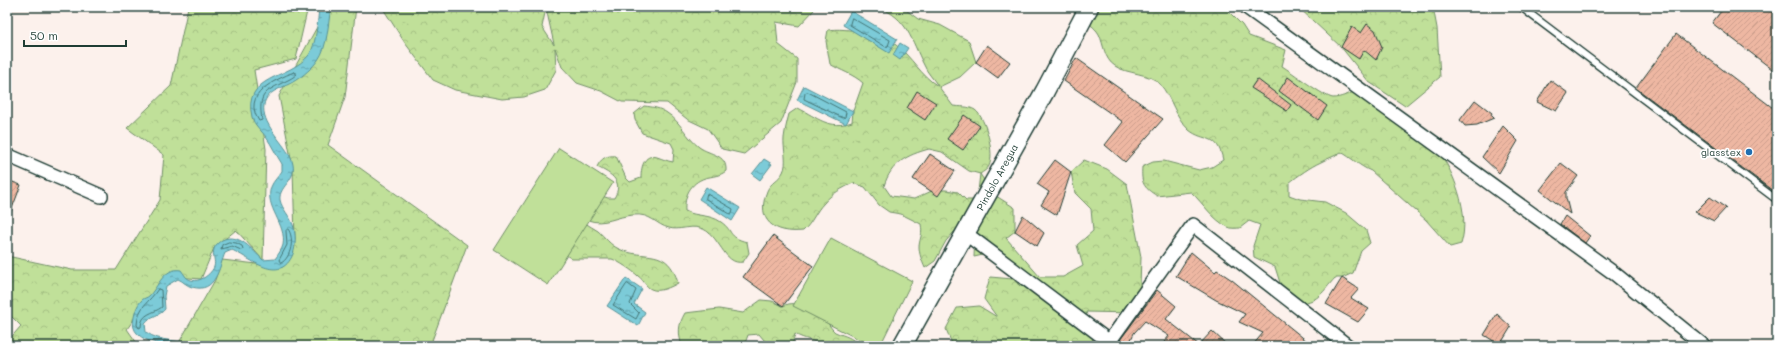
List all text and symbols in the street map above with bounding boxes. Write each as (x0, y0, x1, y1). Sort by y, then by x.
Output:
scale bar (24, 22, 126, 48)
text: 50 m (30, 27, 58, 43)
street label: Pindolo Aregua (973, 141, 1021, 213)
place label: glasstex (1701, 145, 1741, 159)
marker: glasstex (1744, 147, 1754, 157)

